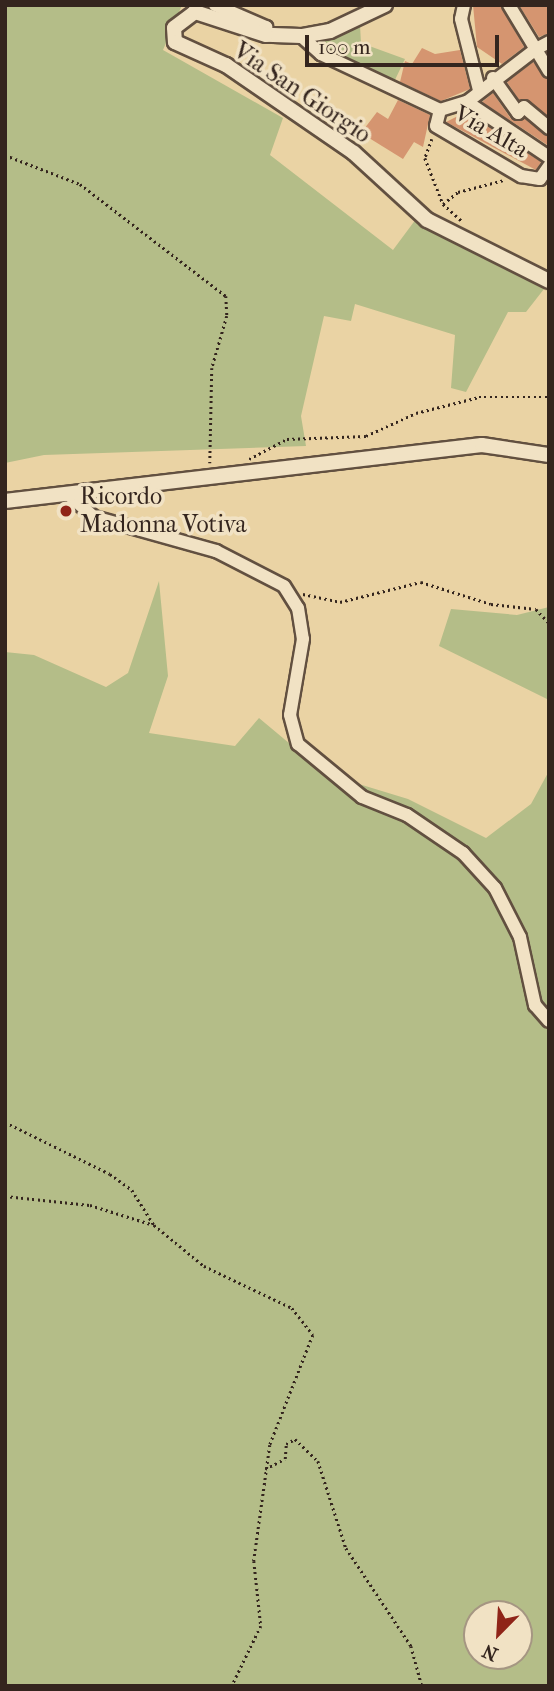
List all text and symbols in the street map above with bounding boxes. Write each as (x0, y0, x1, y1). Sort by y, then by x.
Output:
scale bar (309, 21, 503, 65)
text: 100 m (318, 35, 371, 59)
street label: Via San Giorgio (228, 36, 376, 150)
street label: Via Alta (449, 99, 533, 165)
place label: Ricordo Madonna Votiva (80, 483, 247, 539)
marker: Ricordo Madonna Votiva (58, 503, 74, 519)
north arrow (463, 1600, 533, 1670)
text: N (479, 1639, 501, 1665)

